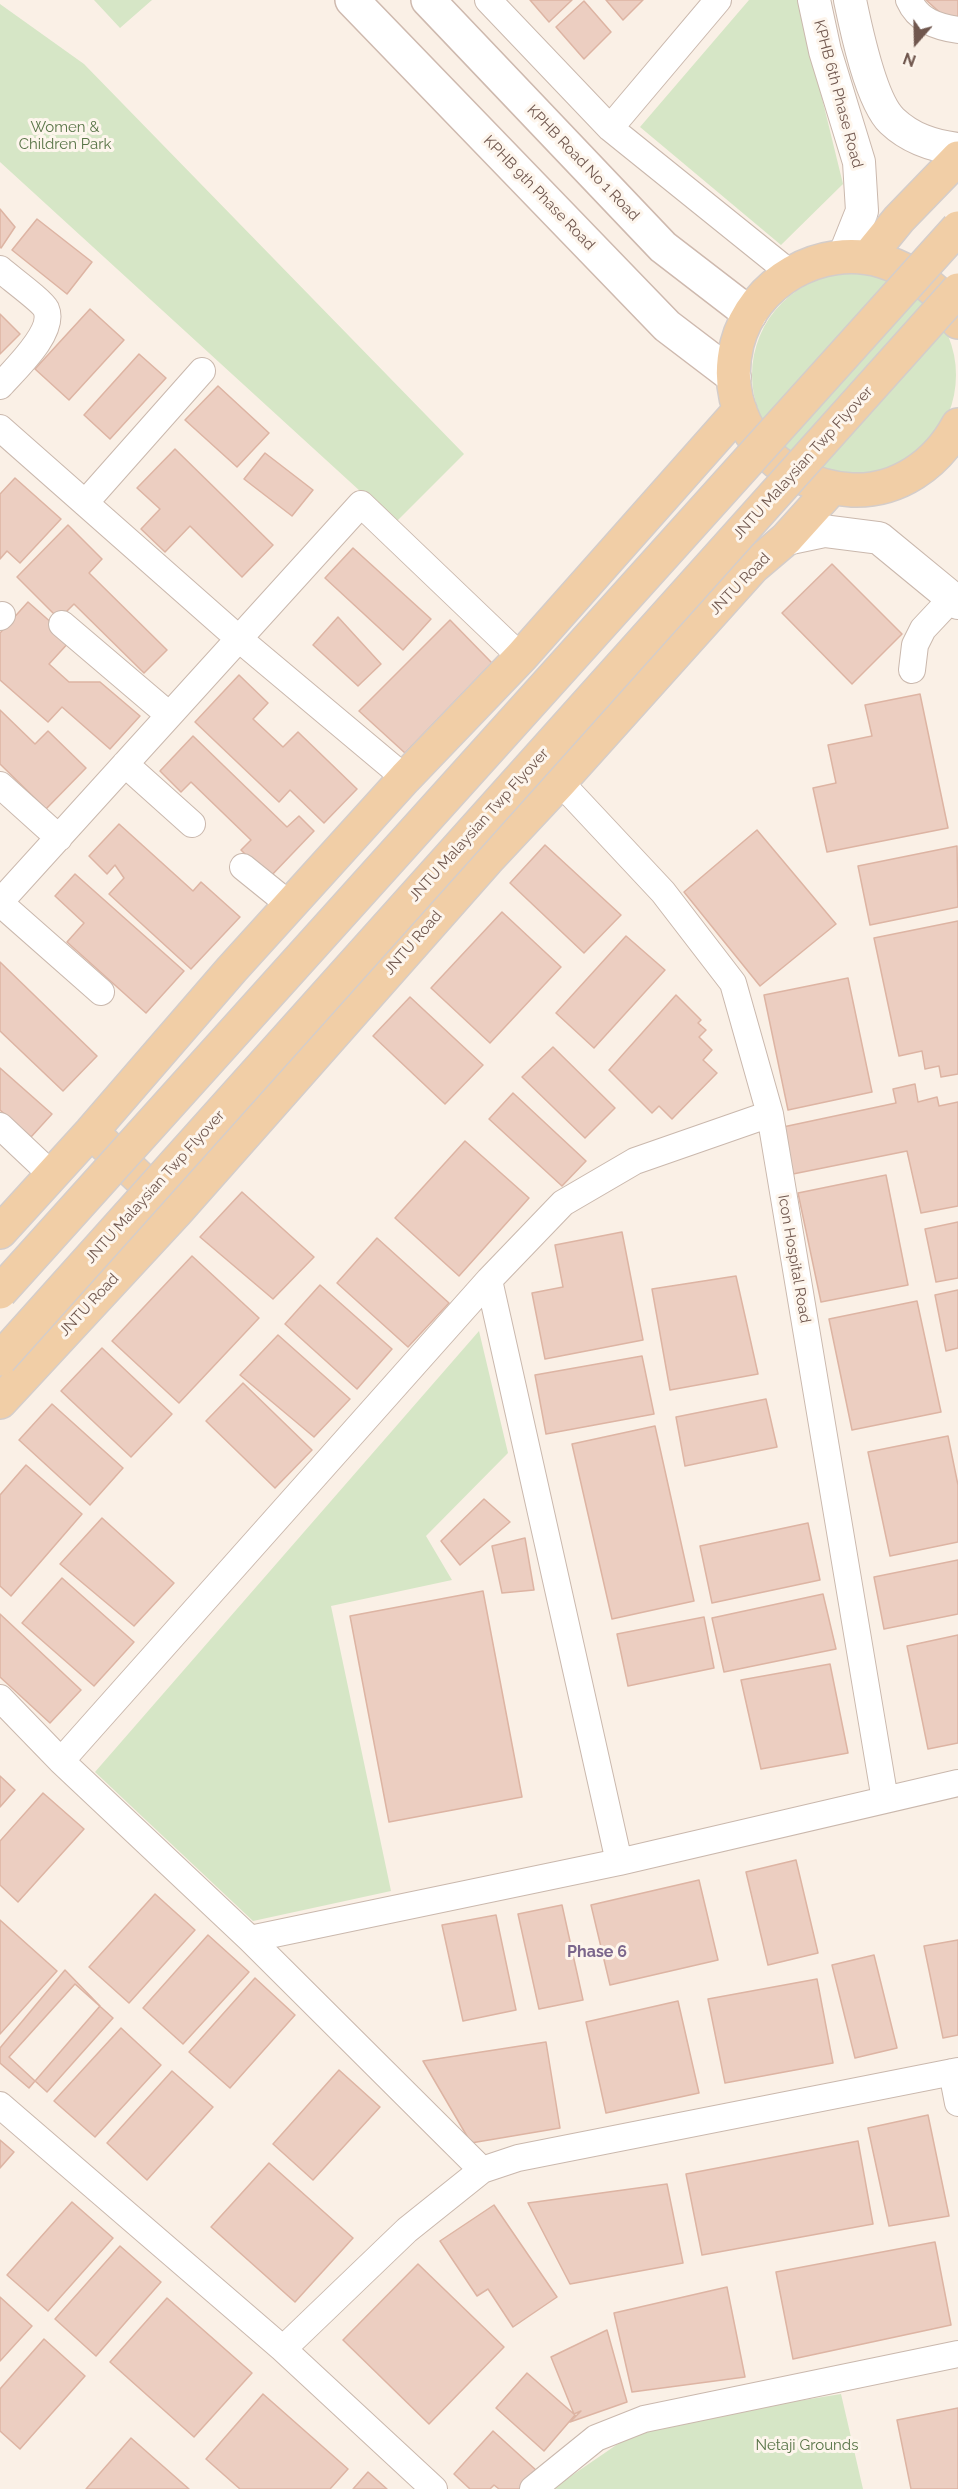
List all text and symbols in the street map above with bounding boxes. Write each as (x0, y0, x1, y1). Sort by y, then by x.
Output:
north arrow (886, 12, 946, 72)
street label: KPHB 6th Phase Road (810, 18, 866, 170)
text: N (901, 48, 919, 70)
street label: KPHB Road No 1 Road (523, 101, 643, 225)
park label: Women & Children Park (19, 118, 111, 153)
street label: KPHB 9th Phase Road (480, 132, 598, 254)
street label: JNTU Malaysian Twp Flyover (729, 383, 877, 543)
street label: JNTU Road (706, 549, 774, 619)
street label: JNTU Malaysian Twp Flyover (405, 745, 553, 905)
street label: JNTU Road (380, 907, 446, 979)
street label: JNTU Malaysian Twp Flyover (81, 1107, 229, 1267)
street label: Icon Hospital Road (774, 1193, 814, 1325)
street label: JNTU Road (55, 1270, 123, 1340)
district label: Phase 6 (567, 1942, 627, 1962)
park label: Netaji Grounds (756, 2436, 858, 2454)

